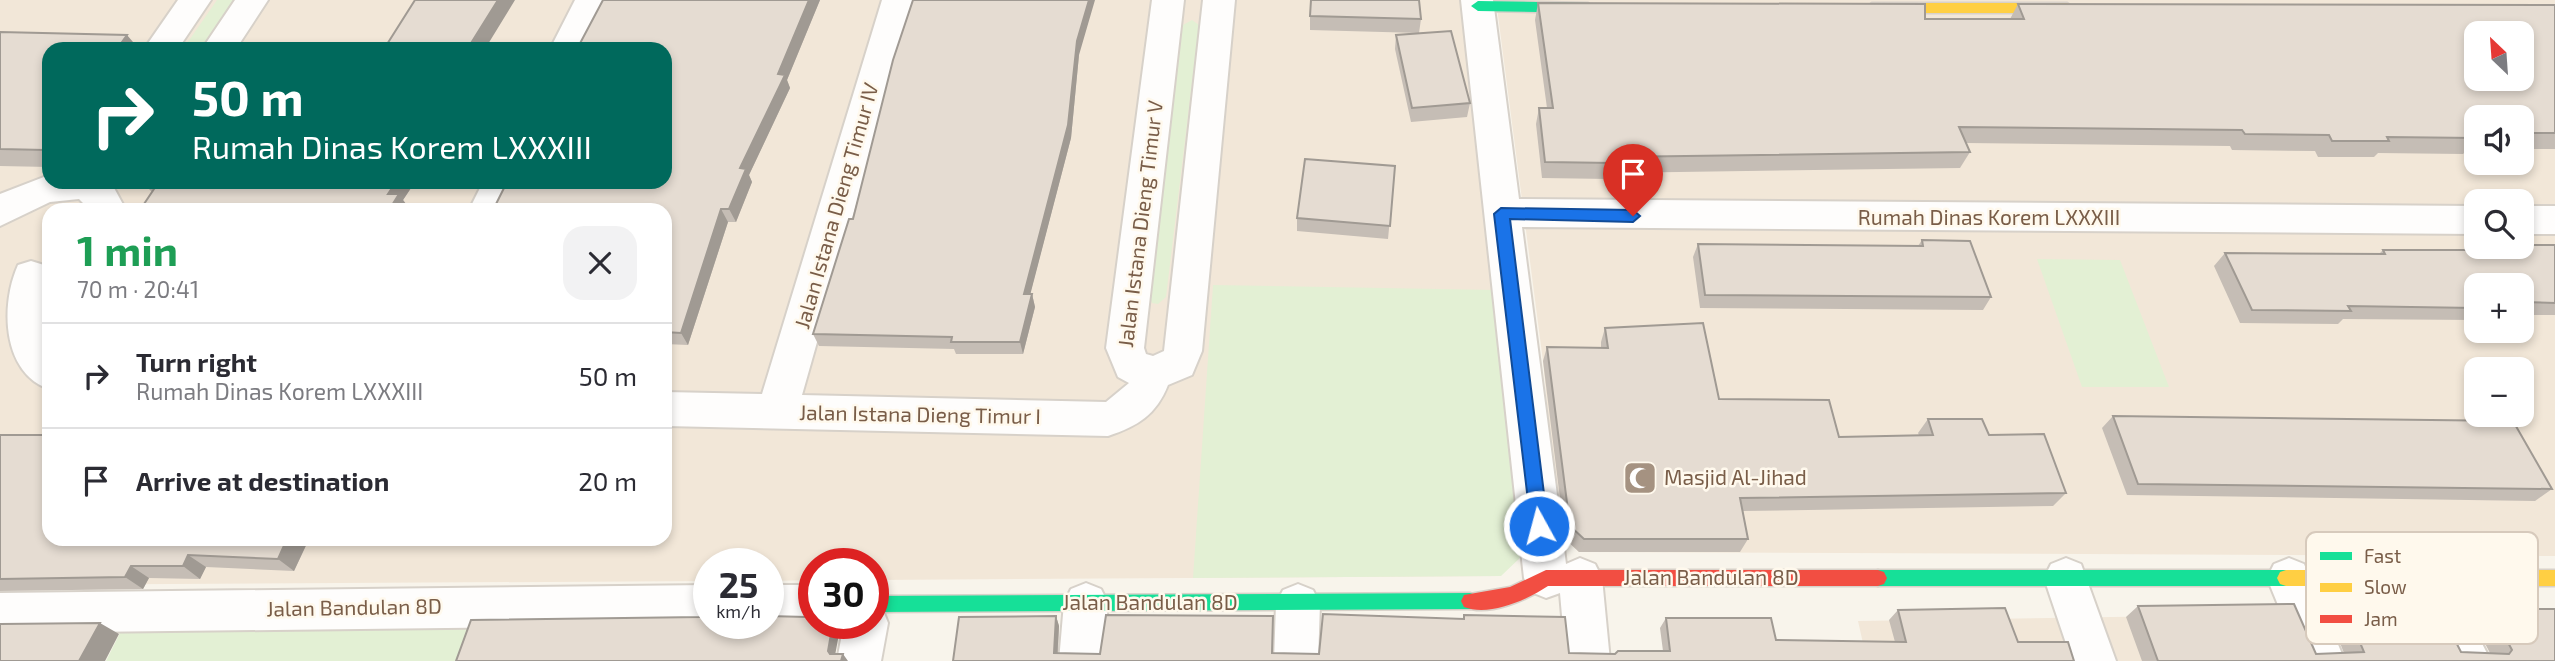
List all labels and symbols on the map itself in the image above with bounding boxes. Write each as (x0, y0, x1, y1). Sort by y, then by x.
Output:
north arrow (2464, 21, 2534, 91)
street label: Jalan Istana Dieng Timur IV (788, 80, 883, 331)
street label: Jalan Istana Dieng Timur V (1112, 99, 1167, 349)
pin (1603, 144, 1663, 216)
street label: Rumah Dinas Korem LXXXIII (1858, 204, 2120, 229)
street label: Jalan Istana Dieng Timur I (799, 399, 1041, 428)
mosque icon: Masjid Al-Jihad (1621, 459, 1659, 497)
place label: Masjid Al-Jihad (1664, 464, 1807, 490)
position arrow (1502, 489, 1576, 563)
legend (2306, 532, 2538, 644)
text: Fast (2364, 544, 2401, 567)
speed limit sign: 30 (798, 548, 889, 639)
street label: Jalan Bandulan 8D (1623, 564, 1799, 589)
text: Slow (2364, 575, 2407, 598)
street label: Jalan Bandulan 8D (1062, 589, 1238, 614)
street label: Jalan Bandulan 8D (266, 592, 442, 621)
text: Jam (2364, 607, 2398, 630)

